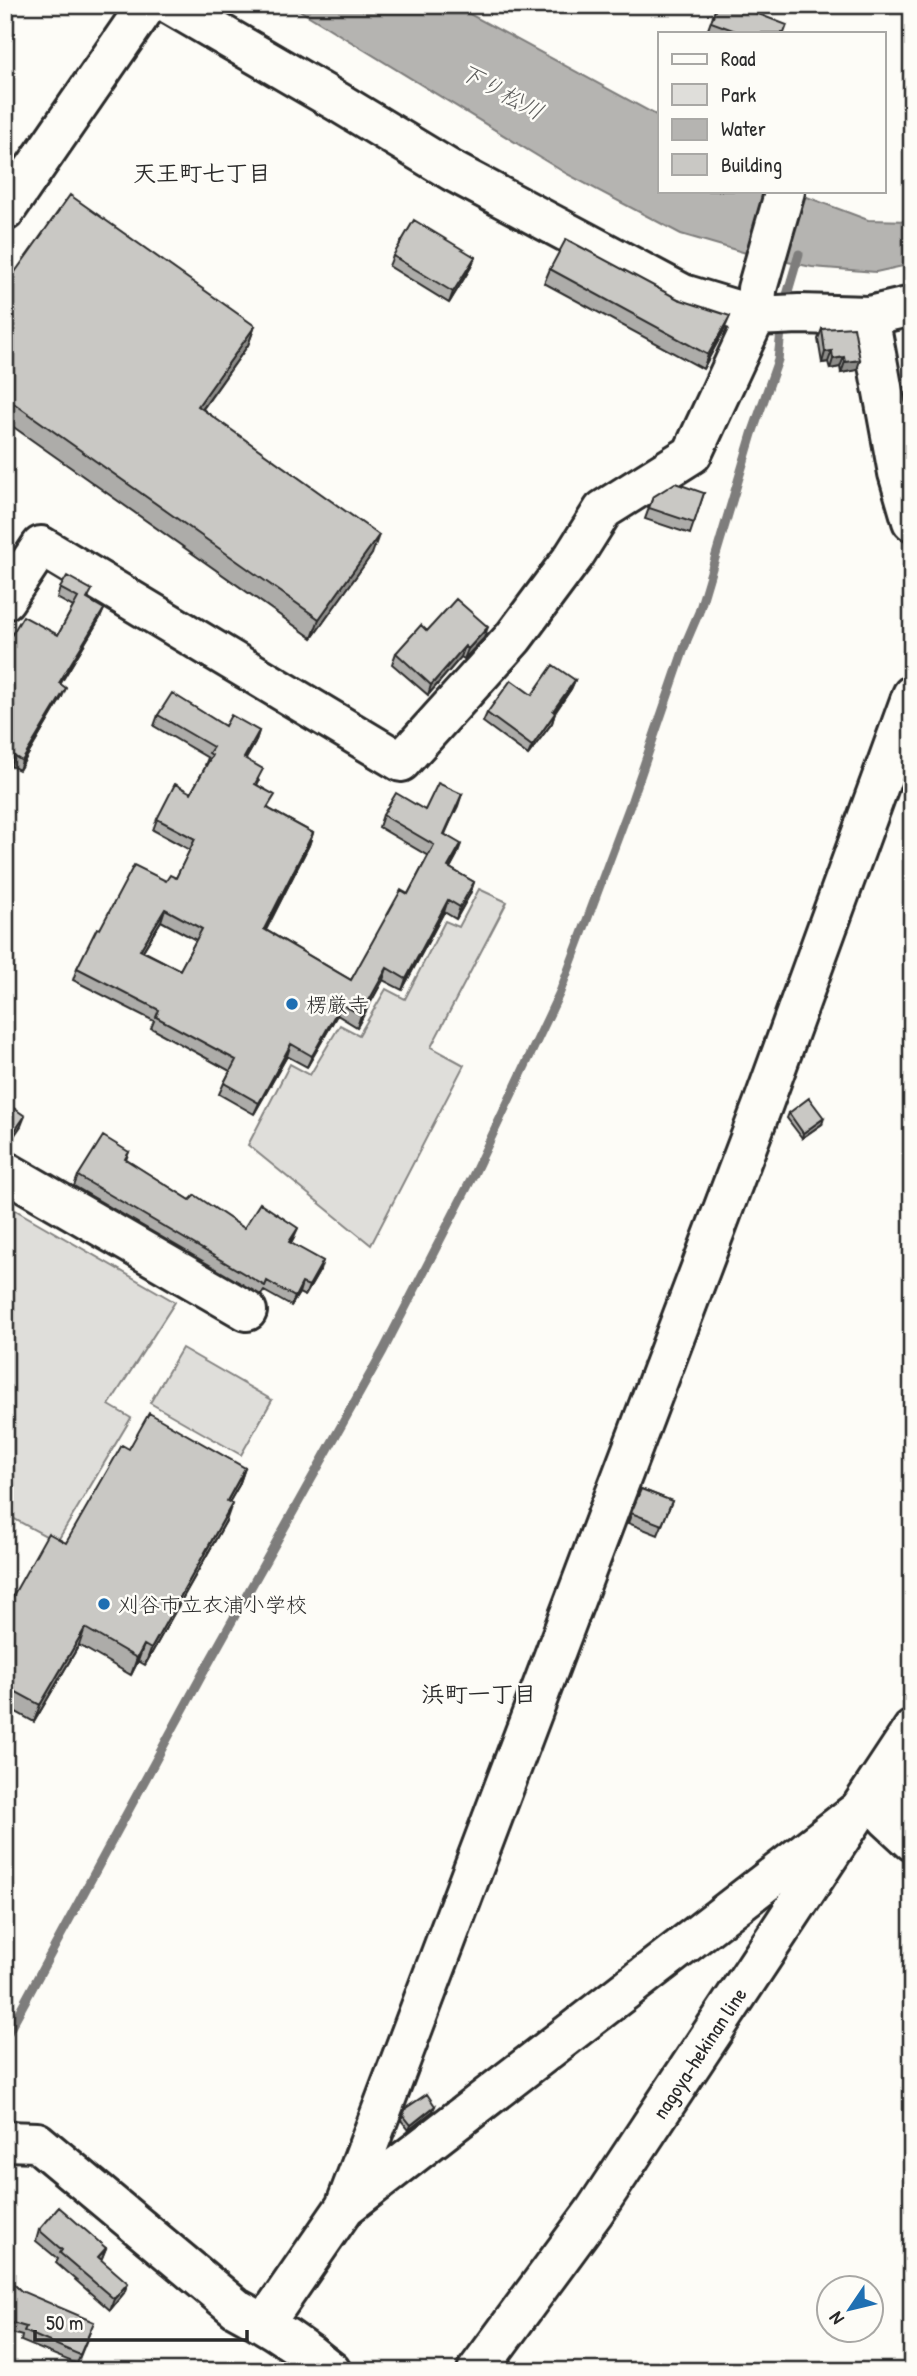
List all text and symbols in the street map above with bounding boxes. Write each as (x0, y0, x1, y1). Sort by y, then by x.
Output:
legend (658, 32, 886, 192)
text: Road (721, 44, 755, 73)
water label: 下り松川 (454, 55, 550, 127)
text: Park (721, 80, 756, 109)
text: Water (721, 114, 766, 143)
text: Building (721, 150, 782, 179)
district label: 天王町七丁目 (133, 157, 271, 188)
place label: 楞厳寺 (306, 990, 369, 1019)
marker: 楞厳寺 (284, 996, 300, 1012)
place label: 刈谷市立衣浦小学校 (118, 1590, 307, 1619)
marker: 刈谷市立衣浦小学校 (96, 1596, 112, 1612)
district label: 浜町一丁目 (422, 1678, 537, 1709)
street label: nagoya-hekinan line (645, 1981, 753, 2124)
north arrow (816, 2274, 886, 2344)
scale bar (35, 2299, 247, 2343)
text: N (823, 2307, 850, 2330)
text: 50 m (46, 2308, 83, 2337)

